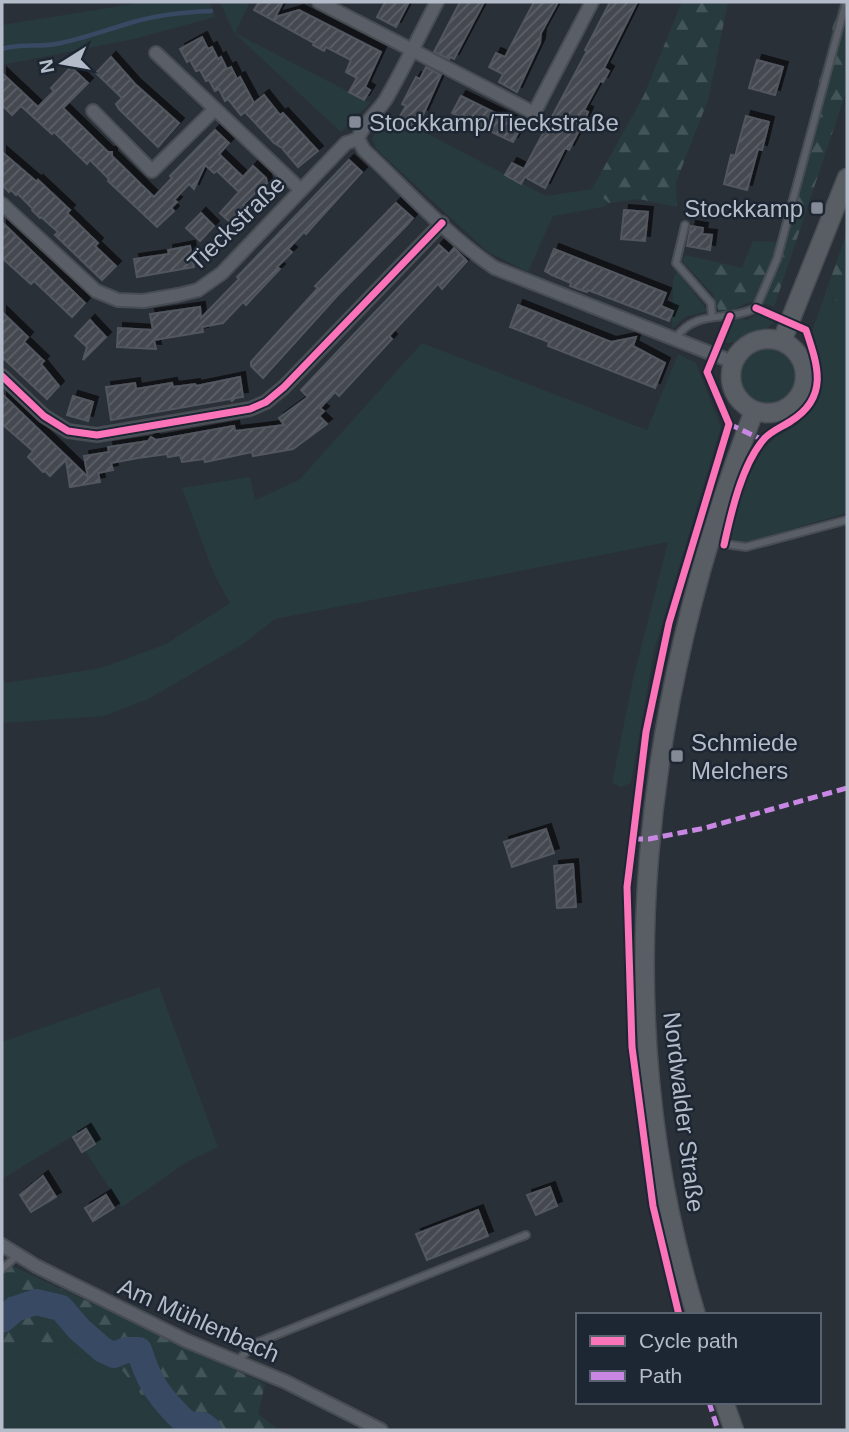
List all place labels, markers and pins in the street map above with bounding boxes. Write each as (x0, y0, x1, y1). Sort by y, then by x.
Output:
place label: Stockkamp/Tieckstraße (369, 109, 619, 136)
marker: Stockkamp/Tieckstraße (347, 114, 363, 130)
place label: Stockkamp (684, 195, 803, 222)
marker: Stockkamp (809, 200, 825, 216)
place label: Schmiede Melchers (691, 729, 798, 784)
marker: Schmiede Melchers (669, 748, 685, 764)

